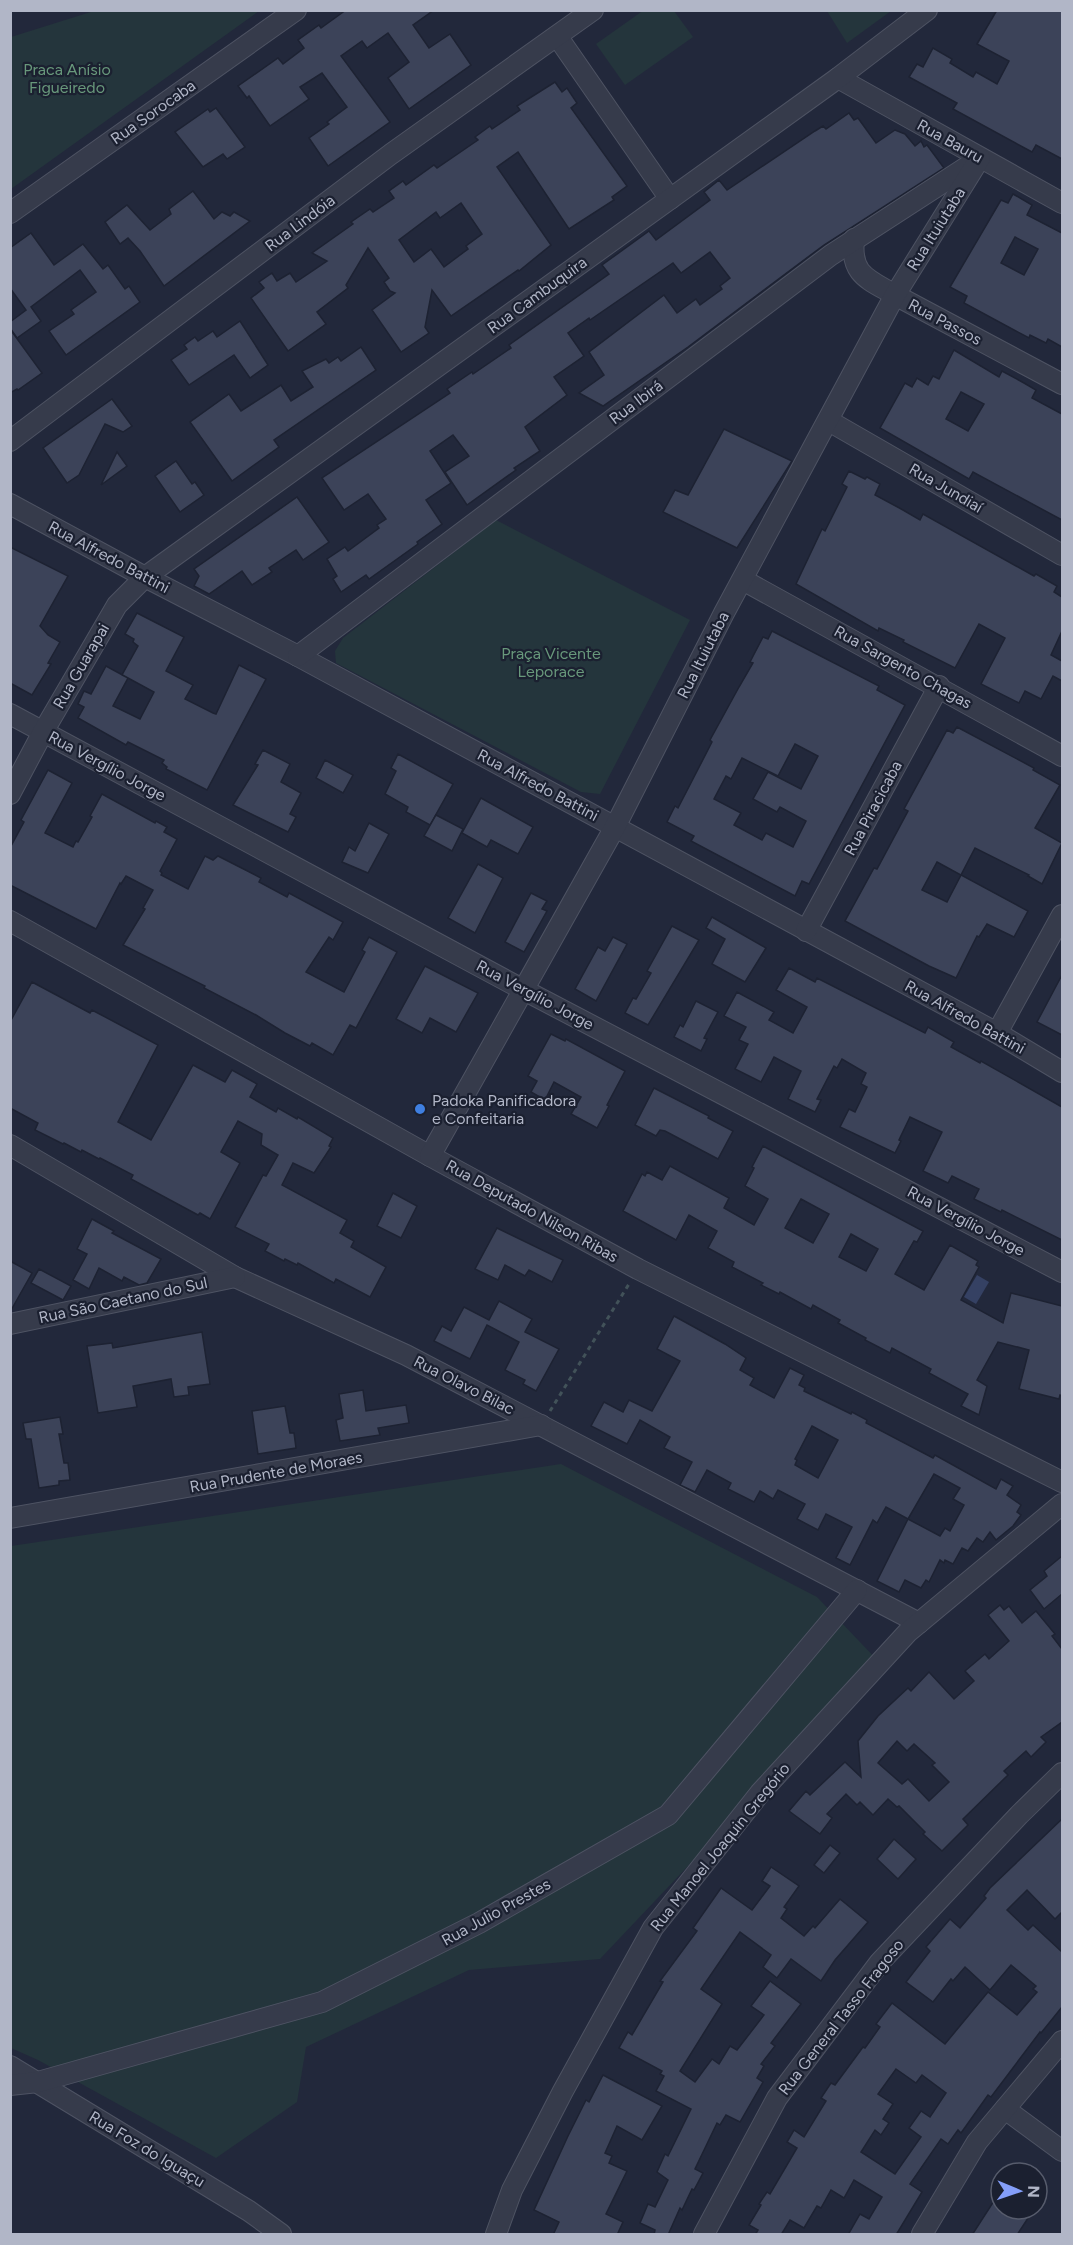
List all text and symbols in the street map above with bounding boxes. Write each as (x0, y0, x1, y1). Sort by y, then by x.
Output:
park label: Praca Anísio Figueiredo (23, 60, 111, 97)
street label: Rua Sorocaba (107, 76, 199, 148)
street label: Rua Bauru (914, 115, 986, 167)
street label: Rua Ituiutaba (903, 184, 969, 274)
street label: Rua Lindóia (261, 191, 339, 255)
street label: Rua Cambuquira (484, 253, 590, 337)
street label: Rua Passos (905, 295, 985, 349)
street label: Rua Ibirá (606, 376, 666, 428)
street label: Rua Jundiaí (906, 459, 987, 517)
street label: Rua Alfredo Battini (45, 517, 173, 597)
street label: Rua Ituiutaba (673, 608, 733, 702)
street label: Rua Guarapai (49, 620, 113, 712)
street label: Rua Sargento Chagas (831, 621, 975, 713)
park label: Praça Vicente Leporace (501, 644, 601, 681)
street label: Rua Vergílio Jorge (45, 727, 169, 805)
street label: Rua Alfredo Battini (474, 745, 602, 825)
street label: Rua Piracicaba (840, 757, 906, 859)
street label: Rua Vergílio Jorge (473, 956, 597, 1034)
street label: Rua Alfredo Battini (902, 976, 1028, 1058)
place label: Padoka Panificadora e Confeitaria (432, 1091, 576, 1128)
marker: Padoka Panificadora e Confeitaria (413, 1102, 427, 1116)
street label: Rua Deputado Nilson Ribas (443, 1156, 621, 1266)
street label: Rua Vergílio Jorge (904, 1182, 1028, 1260)
street label: Rua São Caetano do Sul (37, 1273, 209, 1327)
street label: Rua Olavo Bilac (411, 1352, 518, 1419)
street label: Rua Prudente de Moraes (188, 1447, 364, 1497)
street label: Rua Manoel Joaquin Gregório (646, 1759, 794, 1935)
street label: Rua Julio Prestes (438, 1874, 554, 1950)
street label: Rua General Tasso Fragoso (774, 1935, 908, 2099)
street label: Rua Foz do Iguaçu (86, 2107, 208, 2191)
north arrow (989, 2161, 1049, 2221)
text: N (1024, 2185, 1043, 2198)

